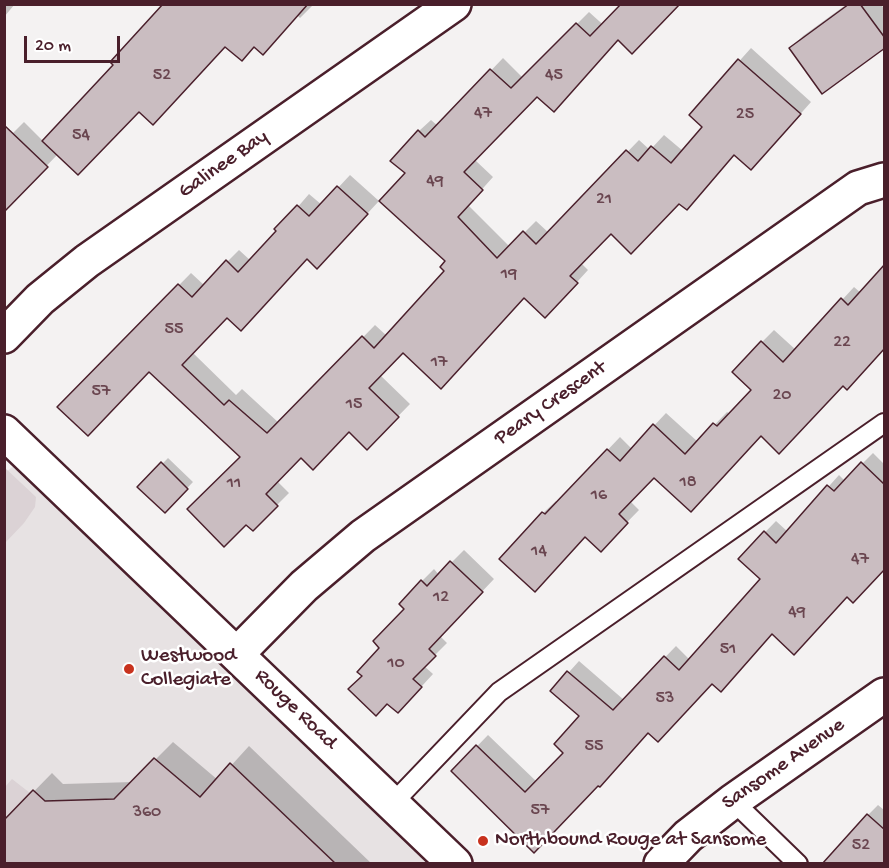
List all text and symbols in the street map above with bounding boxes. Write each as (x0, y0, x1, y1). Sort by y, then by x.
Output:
scale bar (27, 24, 123, 62)
text: 20 m (35, 36, 71, 57)
house number: 52 (153, 65, 171, 87)
house number: 45 (545, 65, 563, 87)
house number: 47 (474, 103, 492, 125)
house number: 25 (736, 104, 754, 126)
house number: 54 (72, 125, 90, 147)
street label: Galinee Bay (174, 125, 274, 205)
house number: 49 (426, 171, 444, 193)
house number: 21 (596, 189, 612, 211)
house number: 19 (501, 264, 517, 286)
house number: 55 (165, 319, 183, 341)
house number: 22 (833, 332, 851, 354)
house number: 17 (431, 352, 447, 374)
street label: Peary Crescent (490, 356, 612, 452)
house number: 57 (92, 381, 110, 403)
house number: 20 (772, 385, 792, 407)
house number: 15 (346, 394, 362, 416)
house number: 18 (679, 472, 697, 494)
house number: 11 (227, 473, 241, 495)
house number: 16 (591, 485, 607, 507)
house number: 14 (531, 541, 547, 563)
house number: 47 (851, 549, 869, 571)
house number: 12 (433, 587, 449, 609)
house number: 49 (788, 602, 806, 624)
house number: 51 (720, 639, 736, 661)
place label: Westwood Collegiate (141, 644, 236, 694)
house number: 10 (387, 653, 405, 675)
marker: Westwood Collegiate (122, 662, 136, 676)
street label: Rouge Road (248, 664, 342, 756)
house number: 53 (656, 688, 674, 710)
street label: Sansome Avenue (718, 713, 850, 817)
house number: 55 (585, 736, 603, 758)
house number: 57 (531, 800, 549, 822)
house number: 360 (133, 802, 161, 824)
place label: Northbound Rouge at Sansome (495, 828, 766, 854)
marker: Northbound Rouge at Sansome (476, 834, 490, 848)
house number: 52 (852, 835, 870, 857)

